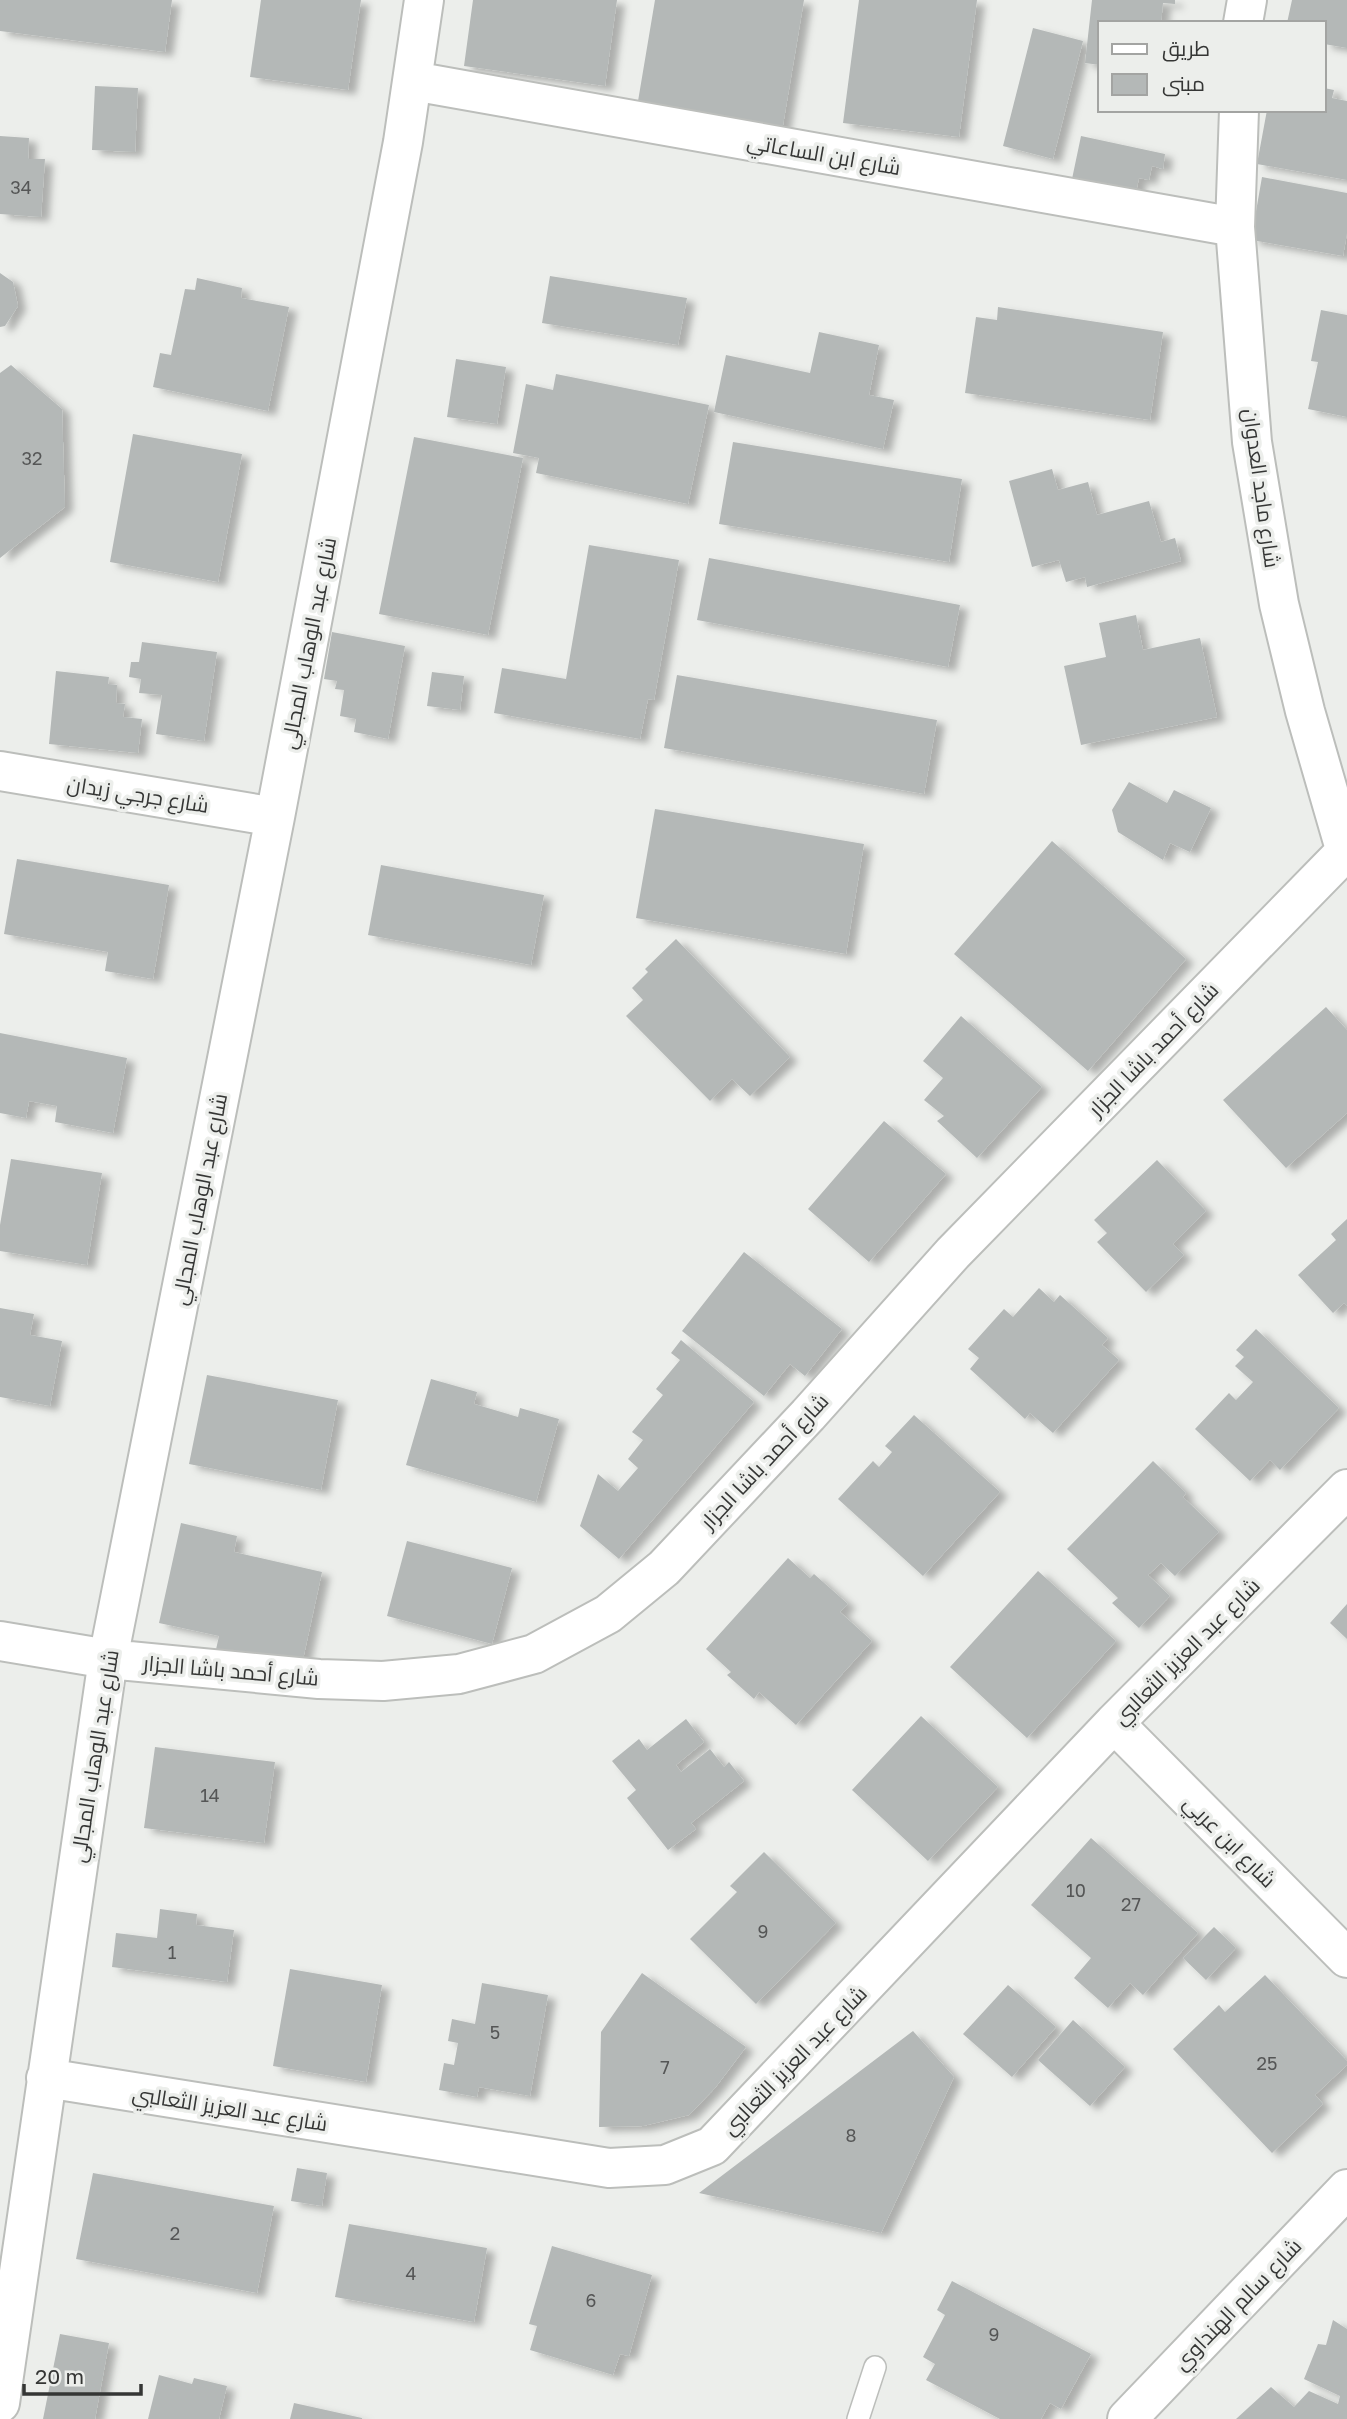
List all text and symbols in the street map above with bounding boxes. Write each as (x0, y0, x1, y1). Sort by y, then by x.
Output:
legend (1098, 21, 1326, 112)
text: طريق (1162, 35, 1210, 62)
text: مبنى (1162, 70, 1205, 97)
street label: شارع ابن الساعاتي (744, 128, 903, 184)
house number: 34 (10, 176, 32, 198)
street label: شارع ماجد العدوان (1236, 407, 1286, 570)
house number: 32 (22, 447, 42, 469)
street label: شارع عبد الوهاب المجالي (275, 535, 345, 752)
street label: شارع جرجي زيدان (65, 770, 211, 822)
street label: شارع أحمد باشا الجزار (1082, 977, 1225, 1123)
street label: شارع عبد الوهاب المجالي (166, 1091, 236, 1308)
street label: شارع أحمد باشا الجزار (694, 1388, 835, 1536)
street label: شارع عبد العزيز الثعالبي (1107, 1572, 1268, 1733)
street label: شارع عبد الوهاب المجالي (64, 1648, 128, 1865)
street label: شارع أحمد باشا الجزار (141, 1649, 320, 1693)
house number: 14 (200, 1784, 220, 1806)
street label: شارع ابن عربي (1176, 1789, 1282, 1895)
house number: 10 (1066, 1879, 1086, 1901)
house number: 27 (1121, 1893, 1141, 1915)
house number: 9 (758, 1920, 768, 1942)
house number: 1 (168, 1941, 177, 1963)
street label: شارع عبد العزيز الثعالبي (716, 1980, 875, 2143)
house number: 5 (490, 2021, 500, 2043)
house number: 25 (1257, 2052, 1277, 2074)
house number: 7 (660, 2056, 670, 2078)
street label: شارع عبد العزيز الثعالبي (130, 2080, 329, 2140)
house number: 8 (846, 2124, 856, 2146)
house number: 2 (170, 2222, 180, 2244)
street label: شارع سالم الهنداوي (1168, 2233, 1309, 2378)
house number: 4 (406, 2262, 417, 2284)
house number: 6 (586, 2289, 596, 2311)
house number: 9 (989, 2323, 999, 2345)
scale bar (24, 2352, 142, 2396)
text: 20 m (35, 2363, 84, 2389)

